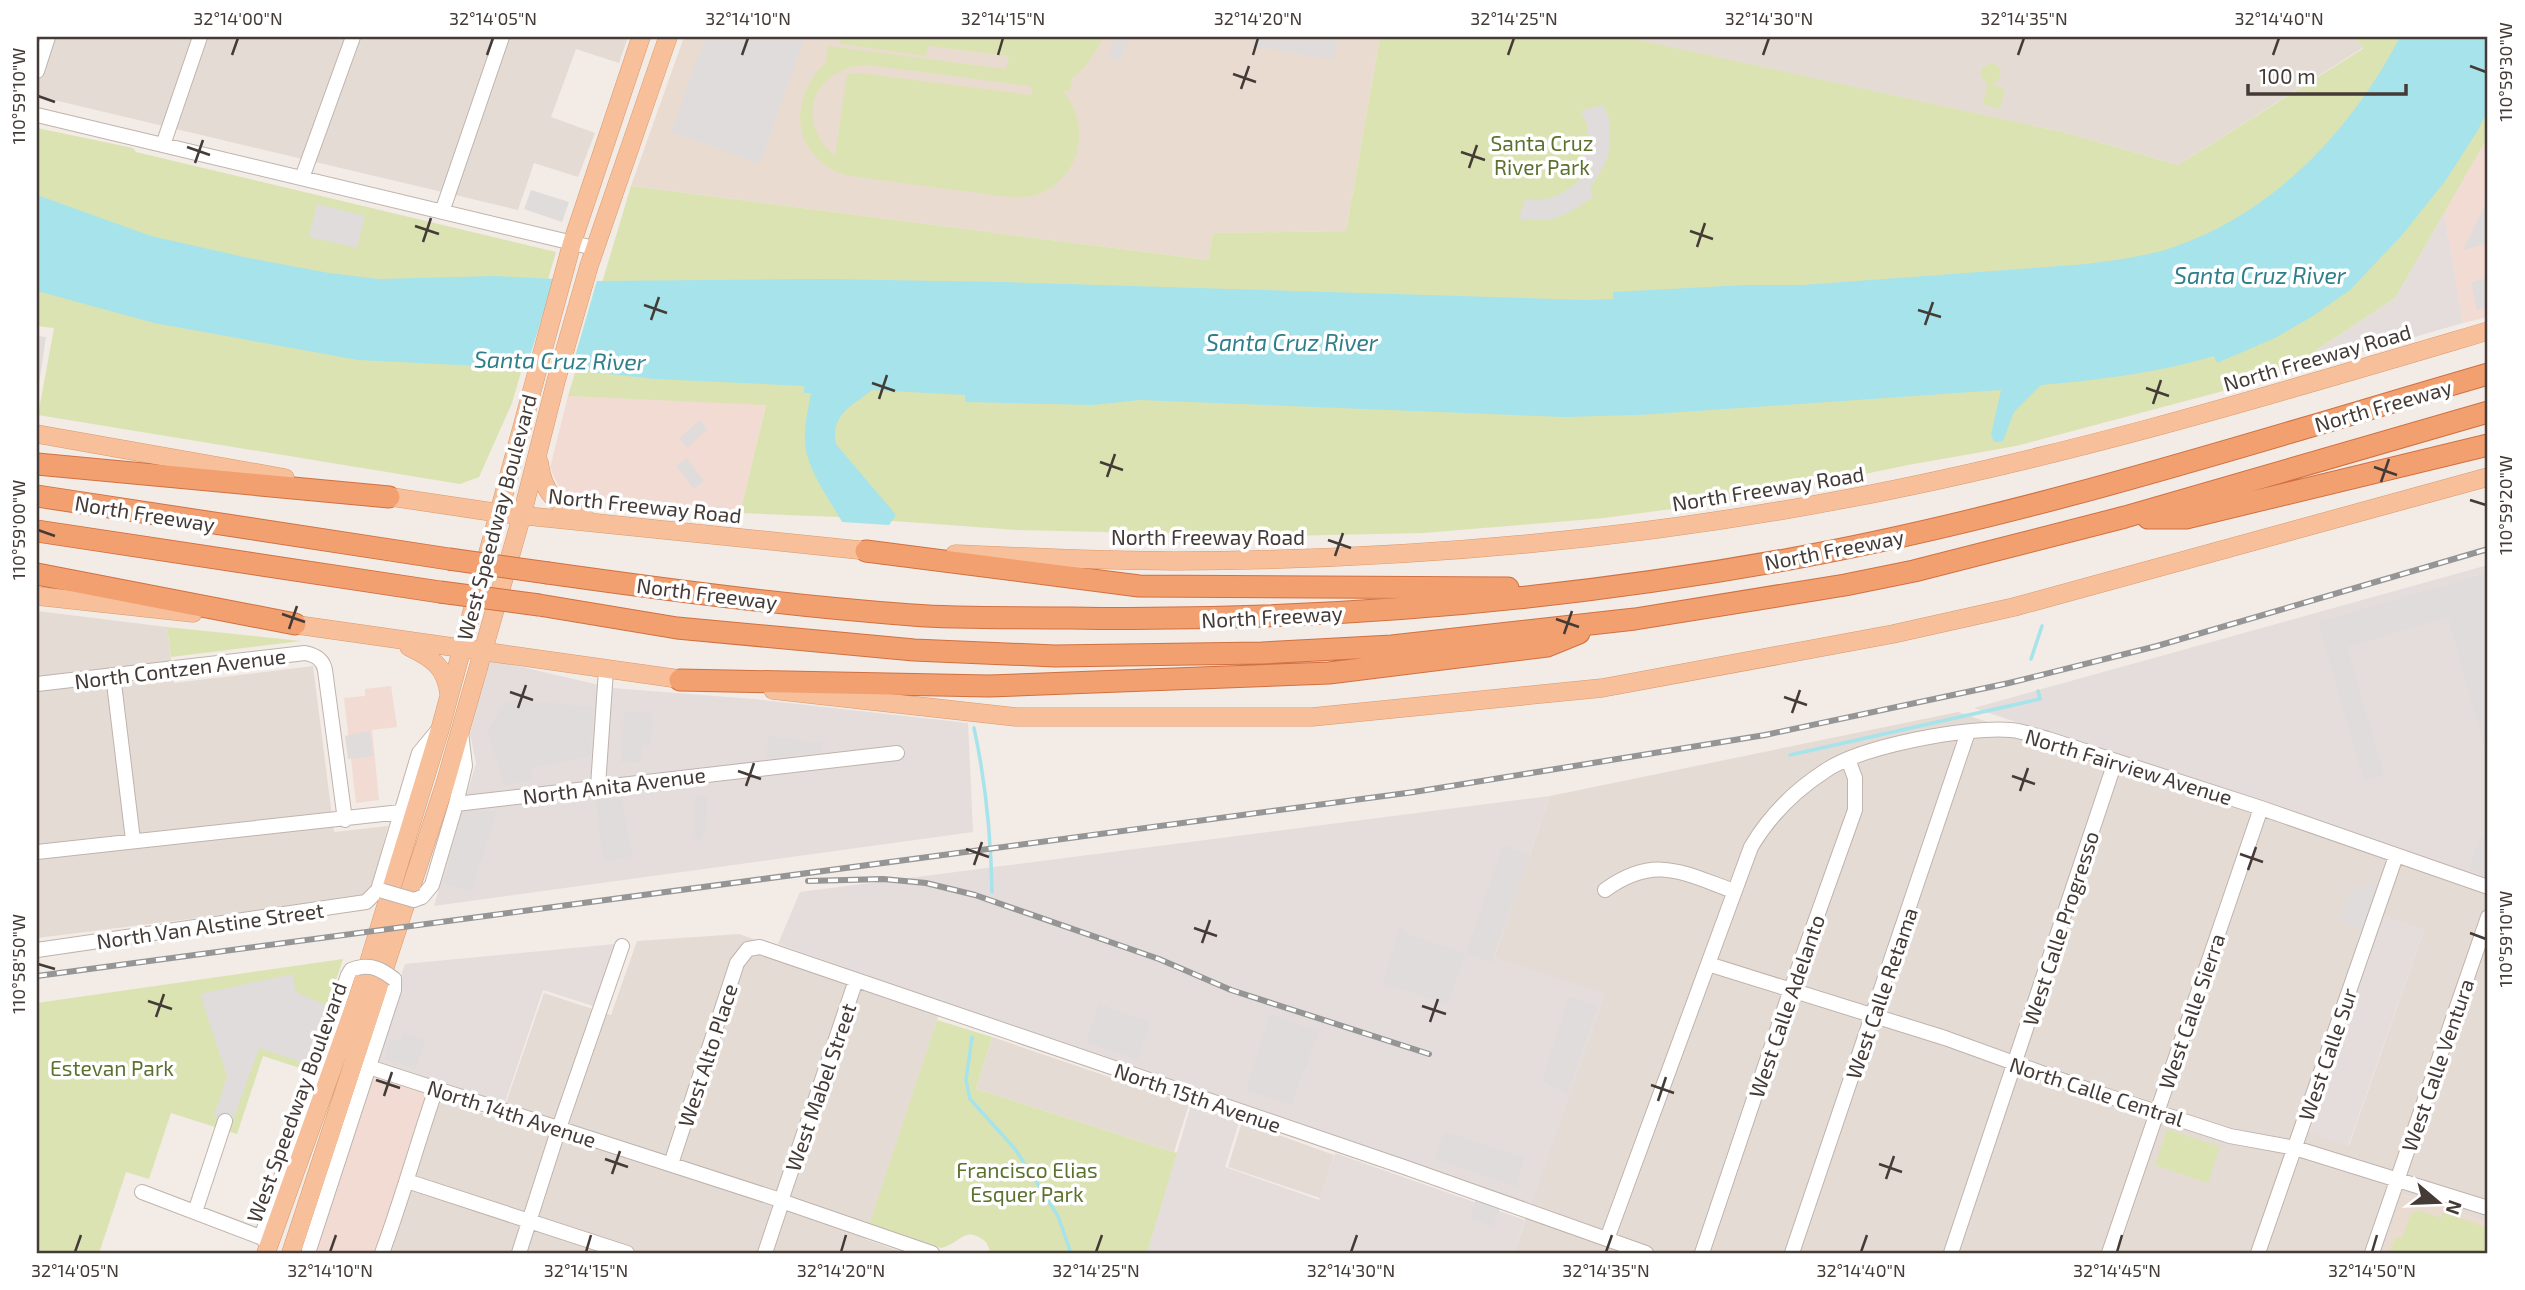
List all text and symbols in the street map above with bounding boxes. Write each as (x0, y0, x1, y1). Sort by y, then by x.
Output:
text: 32°14'00"N (193, 7, 283, 29)
text: 32°14'05"N (449, 7, 537, 29)
text: 32°14'10"N (705, 7, 791, 29)
text: 32°14'15"N (961, 7, 1045, 29)
text: 32°14'20"N (1214, 7, 1302, 29)
text: 32°14'25"N (1470, 7, 1558, 29)
text: 32°14'30"N (1725, 7, 1813, 29)
text: 32°14'35"N (1980, 7, 2068, 29)
text: 32°14'40"N (2234, 7, 2324, 29)
text: 110°59'30"W (2494, 22, 2516, 122)
text: 110°59'10"W (7, 48, 29, 144)
scale bar (2248, 52, 2406, 96)
text: 100 m (2259, 63, 2316, 88)
park label: Santa Cruz River Park (1491, 130, 1593, 179)
water label: Santa Cruz River (2174, 261, 2347, 289)
street label: North Freeway Road (2220, 318, 2414, 396)
water label: Santa Cruz River (1206, 328, 1379, 356)
water label: Santa Cruz River (474, 345, 647, 376)
street label: North Freeway (2312, 373, 2454, 437)
street label: West Speedway Boulevard (451, 391, 541, 643)
text: 110°59'20"W (2494, 455, 2516, 555)
street label: North Freeway Road (1670, 460, 1866, 516)
text: 110°59'00"W (7, 480, 29, 580)
street label: North Freeway Road (547, 482, 743, 528)
street label: North Freeway (73, 490, 217, 536)
street label: North Freeway (1762, 523, 1906, 575)
street label: North Freeway Road (1111, 524, 1305, 549)
street label: North Freeway (635, 572, 779, 614)
street label: North Freeway (1201, 600, 1343, 632)
street label: North Contzen Avenue (73, 643, 287, 693)
street label: North Fairview Avenue (2022, 723, 2236, 809)
street label: North Anita Avenue (521, 761, 707, 809)
street label: West Calle Progresso (2017, 828, 2103, 1028)
text: 110°59'10"W (2494, 891, 2516, 987)
street label: North Van Alstine Street (95, 897, 325, 953)
street label: West Calle Retama (1840, 904, 1922, 1082)
street label: West Calle Adelanto (1743, 911, 1829, 1101)
text: 110°58'50"W (7, 914, 29, 1014)
street label: West Calle Sierra (2153, 930, 2229, 1092)
street label: West Calle Ventura (2396, 975, 2478, 1155)
street label: West Speedway Boulevard (241, 978, 351, 1226)
street label: West Alto Place (672, 980, 742, 1130)
street label: West Calle Sur (2293, 984, 2362, 1123)
street label: West Mabel Street (780, 1000, 860, 1174)
street label: North Calle Central (2007, 1051, 2188, 1131)
park label: Estevan Park (50, 1055, 174, 1080)
street label: North 15th Avenue (1111, 1057, 1285, 1137)
street label: North 14th Avenue (424, 1074, 600, 1152)
park label: Francisco Elias Esquer Park (956, 1157, 1098, 1206)
north arrow (2402, 1168, 2472, 1238)
text: N (2441, 1197, 2468, 1218)
text: 32°14'05"N (31, 1259, 119, 1281)
text: 32°14'10"N (287, 1259, 373, 1281)
text: 32°14'15"N (544, 1259, 628, 1281)
text: 32°14'20"N (797, 1259, 885, 1281)
text: 32°14'25"N (1052, 1259, 1140, 1281)
text: 32°14'30"N (1307, 1259, 1395, 1281)
text: 32°14'35"N (1562, 1259, 1650, 1281)
text: 32°14'40"N (1816, 1259, 1906, 1281)
text: 32°14'45"N (2073, 1259, 2161, 1281)
text: 32°14'50"N (2328, 1259, 2416, 1281)

